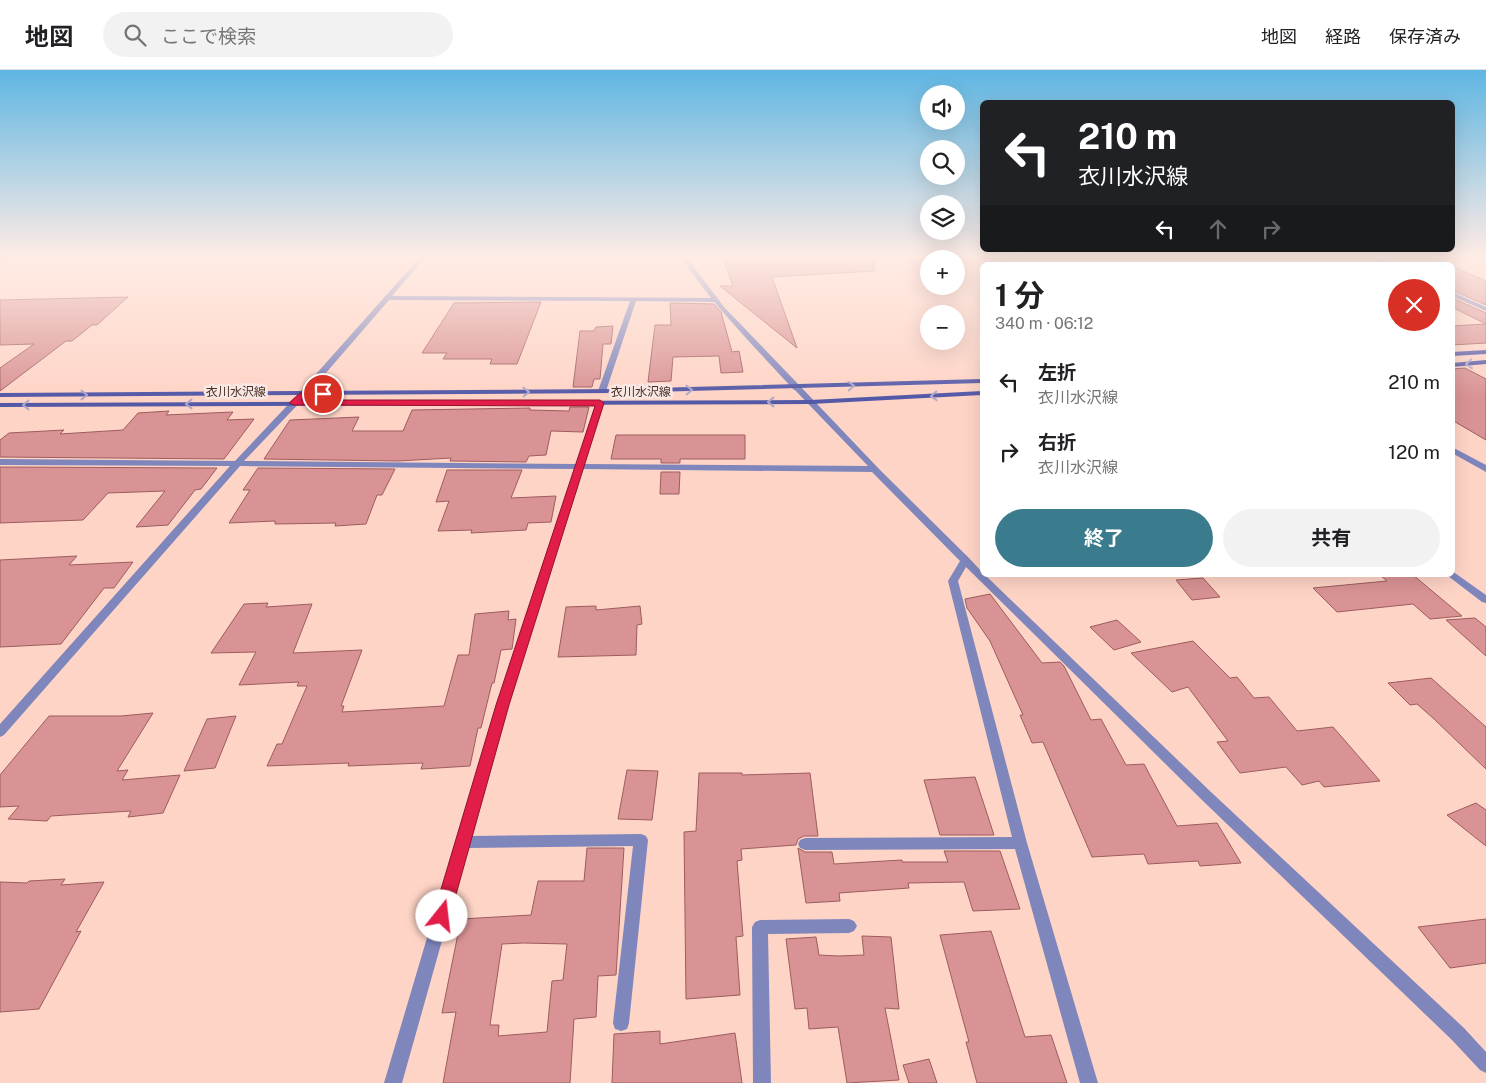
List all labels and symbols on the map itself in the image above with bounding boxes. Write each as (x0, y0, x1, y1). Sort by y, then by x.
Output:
one-way arrow (1465, 358, 1473, 369)
pin (302, 373, 344, 415)
one-way arrow (848, 381, 855, 391)
one-way arrow (685, 384, 693, 395)
street label: 衣川水沢線 (206, 385, 266, 399)
street label: 衣川水沢線 (611, 385, 671, 399)
one-way arrow (522, 386, 530, 397)
one-way arrow (80, 390, 88, 400)
one-way arrow (930, 390, 938, 401)
one-way arrow (767, 397, 775, 407)
one-way arrow (185, 399, 192, 409)
one-way arrow (22, 400, 30, 410)
position arrow (415, 889, 467, 941)

